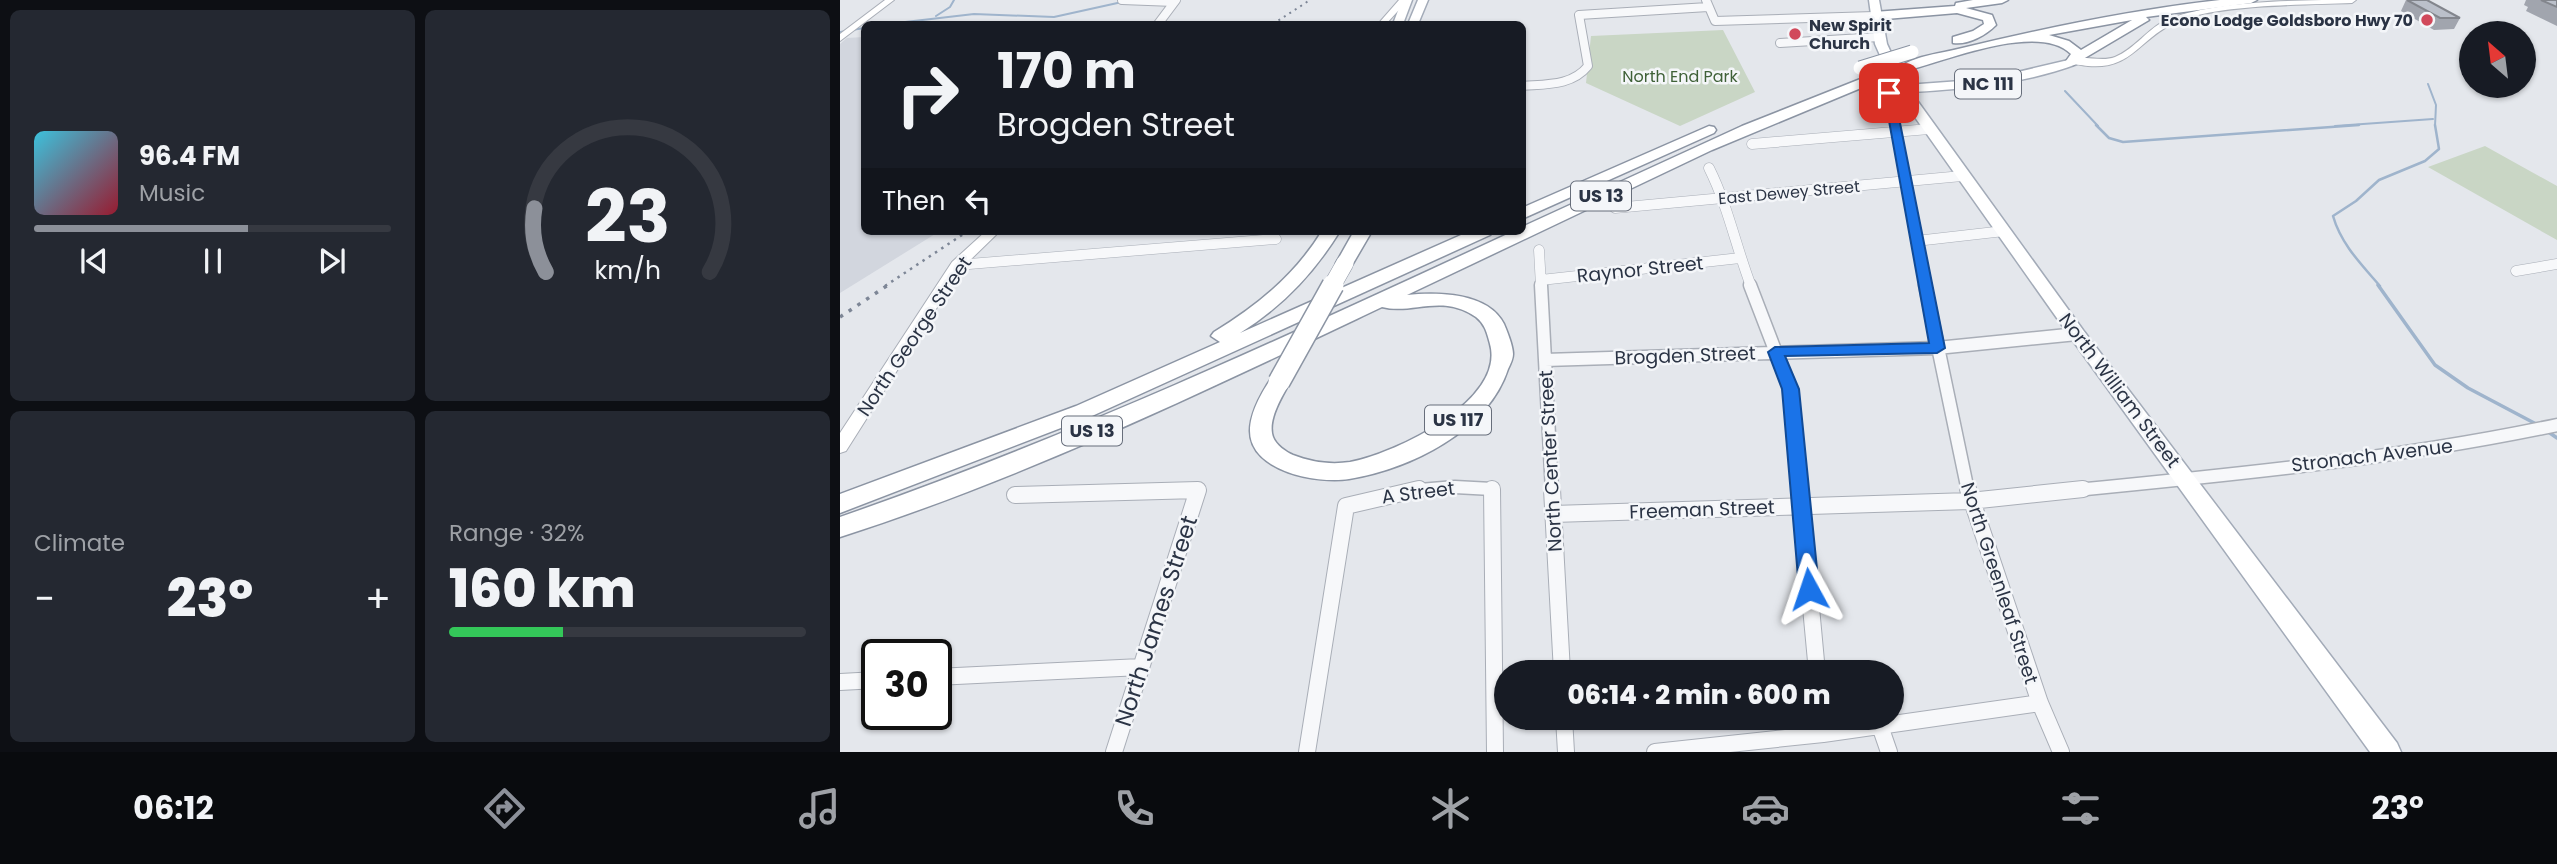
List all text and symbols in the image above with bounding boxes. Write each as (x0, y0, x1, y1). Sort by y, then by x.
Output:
place label: Econo Lodge Goldsboro Hwy 70 (2161, 9, 2413, 32)
marker: Econo Lodge Goldsboro Hwy 70 (2419, 12, 2435, 28)
place label: New Spirit Church (1809, 14, 1892, 55)
north arrow (2459, 21, 2536, 98)
map controls (2459, 21, 2536, 98)
marker: New Spirit Church (1787, 26, 1803, 42)
text: 170 m (997, 37, 1136, 105)
icon: right (882, 49, 973, 140)
pin (1859, 63, 1919, 123)
park label: North End Park (1622, 65, 1739, 88)
road number: NC 111 (1955, 70, 2021, 98)
icon: arrive (1870, 74, 1908, 112)
text: Brogden Street (997, 102, 1235, 147)
text: 96.4 FM (139, 138, 240, 174)
text: 23 (585, 166, 670, 267)
street label: East Dewey Street (1717, 175, 1861, 210)
text: Music (139, 177, 205, 209)
icon: left (959, 182, 997, 220)
road number: US 13 (1571, 182, 1631, 210)
text: Then (882, 183, 945, 219)
icon: previous (75, 242, 113, 280)
icon: pause (194, 242, 232, 280)
icon: next (313, 242, 351, 280)
street label: Raynor Street (1575, 249, 1705, 290)
street label: North George Street (851, 251, 978, 422)
text: km/h (594, 253, 661, 288)
street label: North William Street (2053, 307, 2187, 473)
street label: Brogden Street (1614, 340, 1756, 371)
street label: North Center Street (1532, 369, 1569, 552)
road number: US 117 (1425, 406, 1491, 434)
road number: US 13 (1062, 416, 1122, 446)
street label: Stronach Avenue (2290, 432, 2454, 479)
street label: A Street (1380, 475, 1456, 510)
street label: North Greenleaf Street (1954, 479, 2045, 688)
street label: Freeman Street (1629, 493, 1775, 526)
street label: North James Street (1107, 511, 1205, 731)
text: Range · 32% (449, 517, 584, 549)
text: Climate (34, 527, 125, 559)
text: 160 km (449, 552, 635, 625)
position arrow (1772, 552, 1846, 626)
text: 23° (167, 562, 253, 635)
text: − (34, 572, 55, 625)
text: + (365, 572, 391, 625)
speed limit sign: 30 (861, 639, 952, 730)
text: 06:14 · 2 min · 600 m (1568, 677, 1830, 713)
icon: directions (480, 784, 529, 833)
icon: music (795, 784, 844, 833)
icon: phone (1110, 784, 1159, 833)
icon: climate (1426, 784, 1475, 833)
icon: car (1741, 784, 1790, 833)
icon: filters (2056, 784, 2105, 833)
text: 06:12 (133, 785, 214, 830)
text: 23° (2371, 785, 2424, 830)

